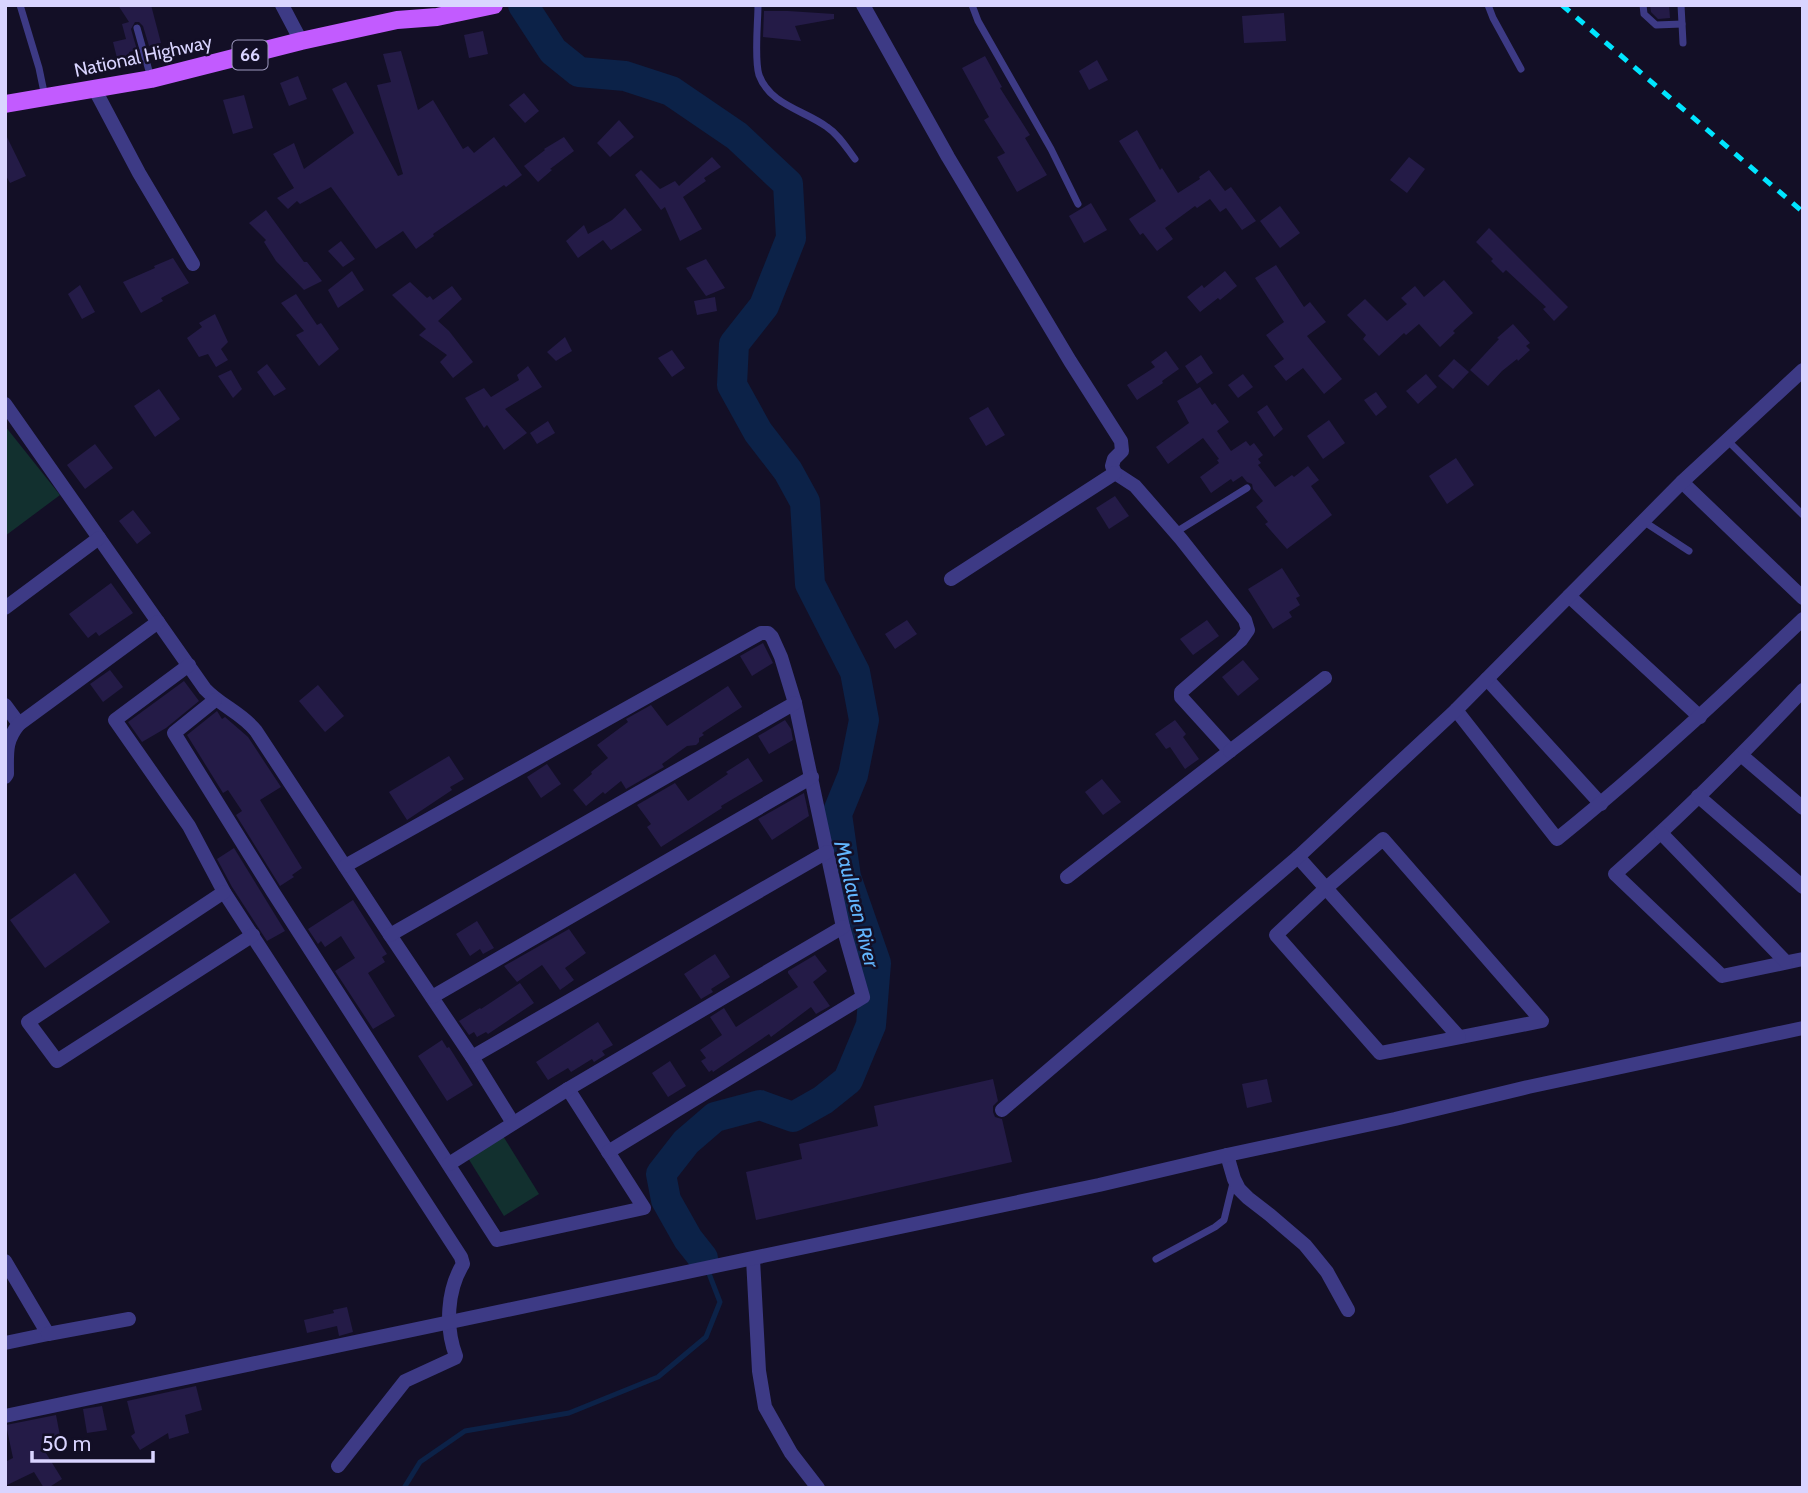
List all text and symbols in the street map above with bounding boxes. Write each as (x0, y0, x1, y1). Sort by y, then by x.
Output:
street label: National Highway (72, 30, 214, 82)
road number: 66 (232, 40, 268, 70)
water label: Maulauen River (829, 837, 885, 972)
scale bar (32, 1420, 152, 1464)
text: 50 m (42, 1431, 91, 1456)

